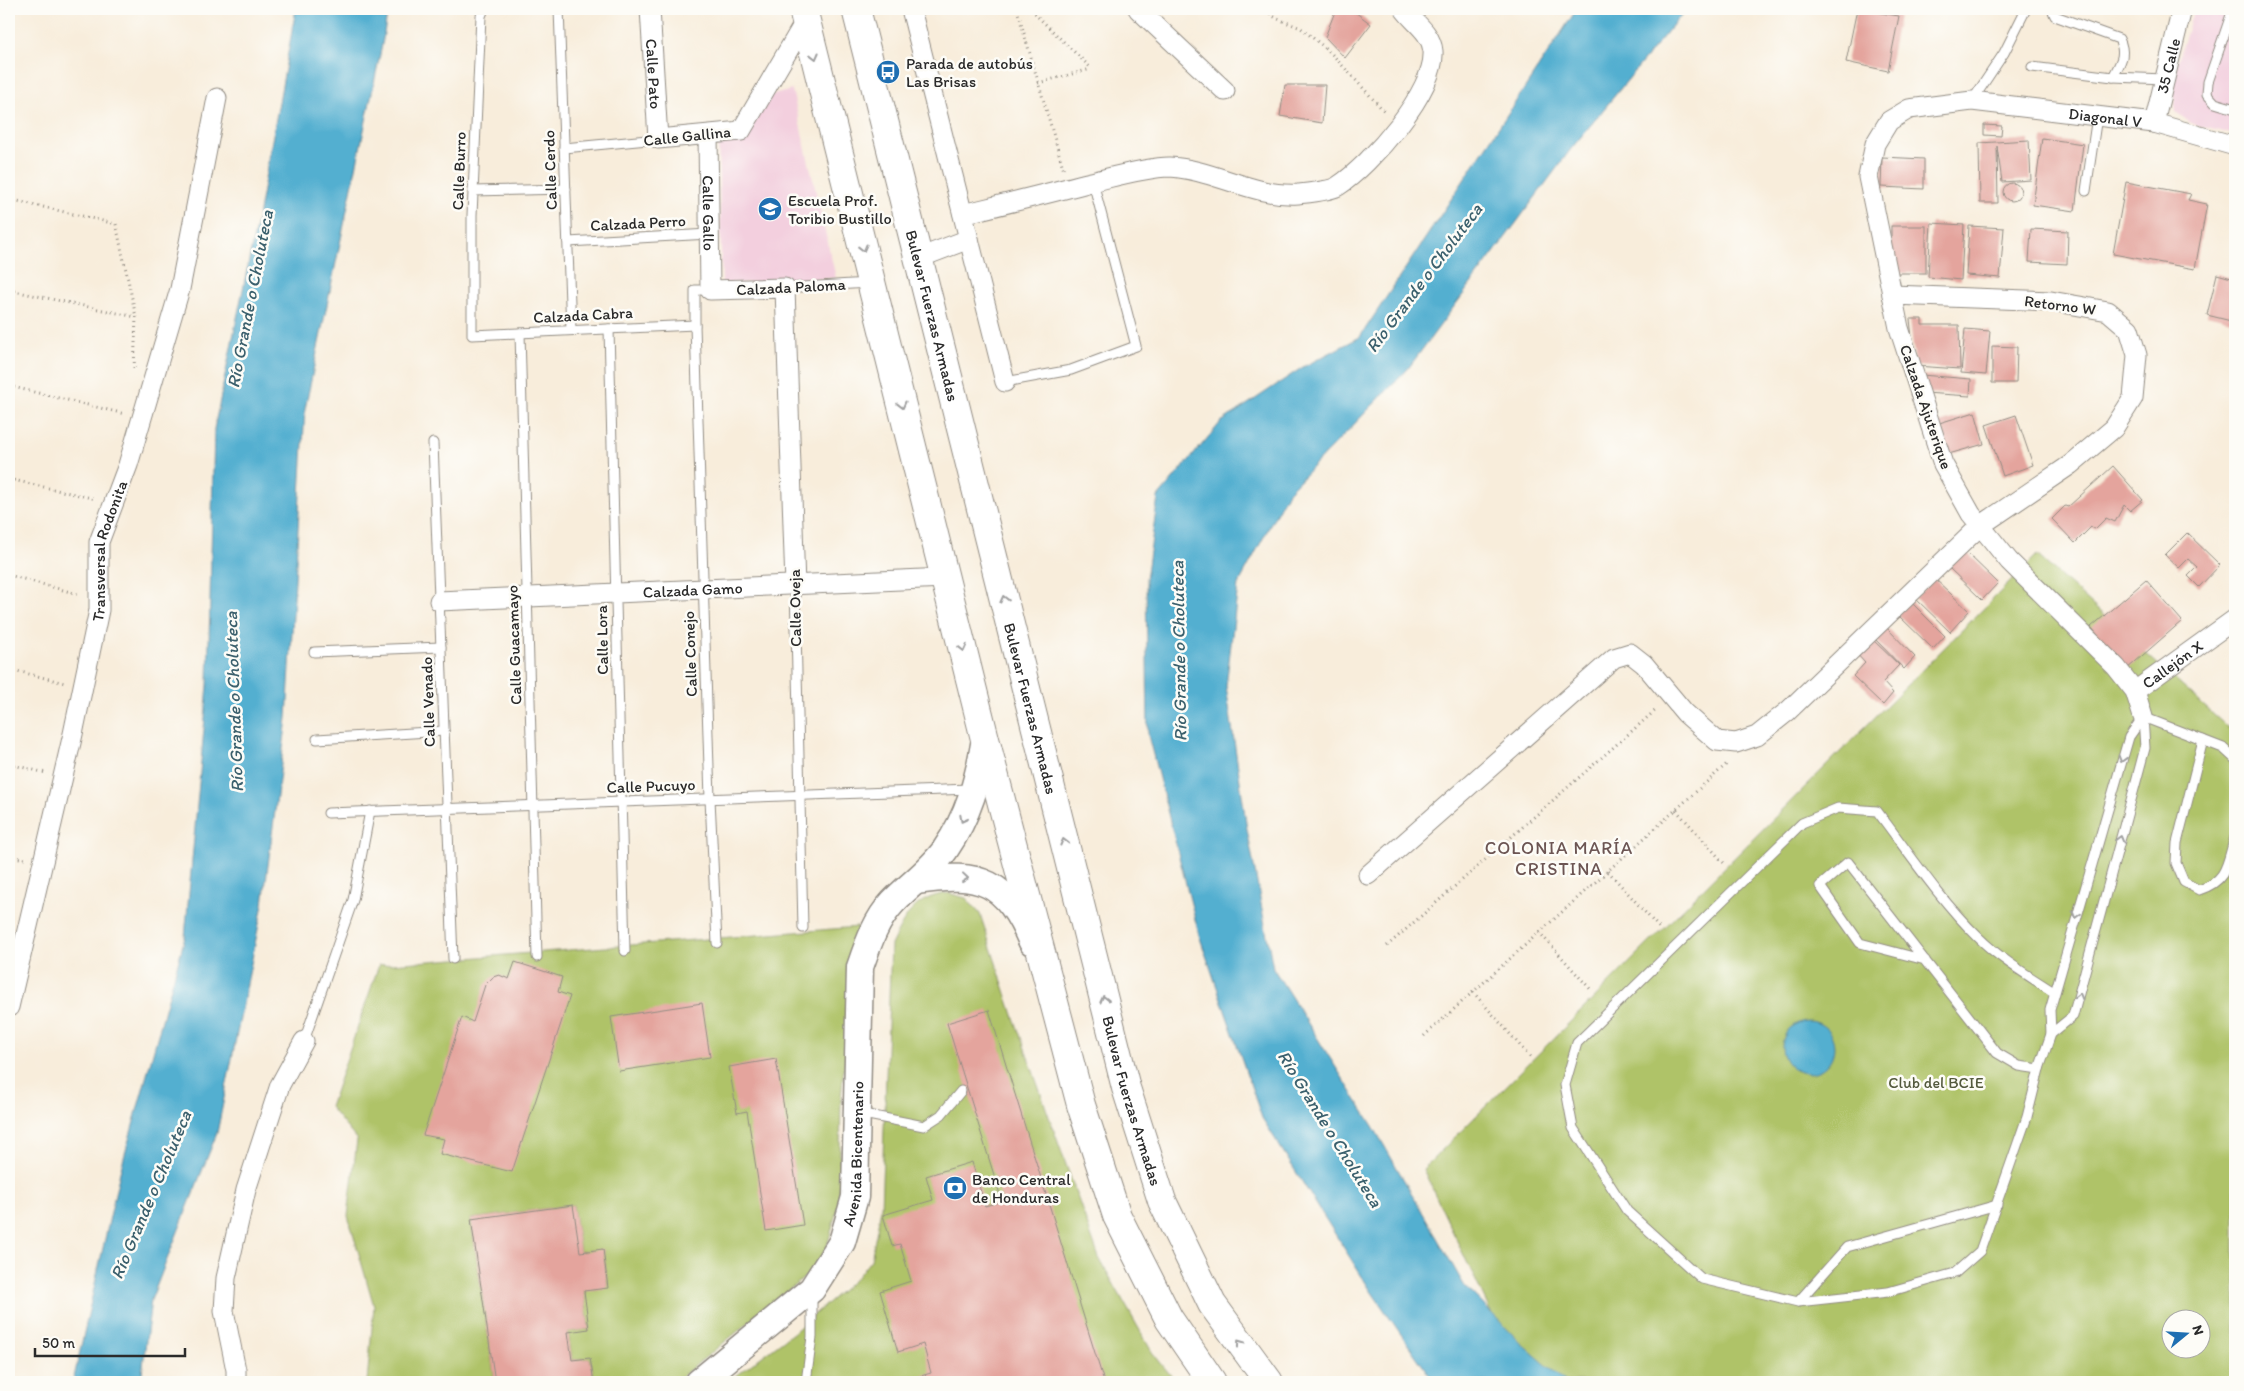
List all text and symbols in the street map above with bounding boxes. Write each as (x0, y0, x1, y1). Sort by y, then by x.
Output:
street label: 35 Calle (2152, 36, 2184, 95)
street label: Calle Pato (642, 38, 666, 110)
one-way arrow (809, 52, 820, 61)
place label: Parada de autobús Las Brisas (906, 54, 1033, 91)
bus stop icon: Parada de autobús Las Brisas (875, 59, 901, 85)
street label: Diagonal V (2068, 103, 2143, 131)
street label: Calle Gallina (642, 122, 732, 150)
street label: Calle Cerdo (539, 130, 561, 210)
street label: Calle Burro (448, 131, 470, 211)
street label: Calle Gallo (699, 175, 719, 251)
place label: Escuela Prof. Toribio Bustillo (788, 191, 892, 228)
school or university icon: Escuela Prof. Toribio Bustillo (757, 196, 783, 222)
water label: Río Grande o Choluteca (1361, 198, 1488, 357)
water label: Río Grande o Choluteca (222, 207, 278, 390)
street label: Calzada Perro (590, 211, 686, 235)
street label: Bulevar Fuerzas Armadas (902, 228, 963, 403)
one-way arrow (857, 243, 868, 252)
street label: Calzada Paloma (736, 275, 847, 299)
street label: Retorno W (2023, 291, 2097, 319)
street label: Calzada Cabra (533, 303, 633, 327)
street label: Calzada Ajuterique (1896, 342, 1956, 472)
one-way arrow (897, 401, 907, 409)
street label: Transversal Rodonita (87, 477, 131, 623)
water label: Río Grande o Choluteca (1166, 559, 1192, 742)
street label: Calle Oveja (785, 568, 805, 647)
street label: Calzada Gamo (642, 578, 743, 601)
street label: Calle Guacamayo (502, 585, 526, 705)
one-way arrow (999, 595, 1010, 604)
street label: Calle Lora (592, 604, 612, 675)
water label: Río Grande o Choluteca (220, 610, 248, 793)
street label: Calle Conejo (679, 611, 701, 697)
street label: Bulevar Fuerzas Armadas (1000, 621, 1062, 796)
street label: Callejón X (2138, 636, 2206, 692)
one-way arrow (957, 644, 967, 652)
street label: Calle Venado (417, 657, 439, 747)
one-way arrow (2117, 755, 2127, 763)
street label: Calle Pucuyo (606, 775, 696, 797)
one-way arrow (959, 814, 969, 823)
one-way arrow (2115, 836, 2125, 844)
one-way arrow (1059, 837, 1070, 846)
district label: COLONIA MARÍA CRISTINA (1485, 837, 1633, 880)
one-way arrow (962, 872, 970, 883)
one-way arrow (2072, 911, 2082, 919)
one-way arrow (2073, 993, 2083, 1001)
one-way arrow (1099, 996, 1109, 1004)
street label: Bulevar Fuerzas Armadas (1099, 1014, 1166, 1188)
water label: Río Grande o Choluteca (1273, 1047, 1388, 1212)
park label: Club del BCIE (1888, 1073, 1984, 1092)
street label: Avenida Bicentenario (838, 1081, 867, 1228)
water label: Río Grande o Choluteca (106, 1106, 197, 1282)
place label: Banco Central de Honduras (972, 1170, 1071, 1207)
bank icon: Banco Central de Honduras (942, 1175, 968, 1201)
north arrow (2162, 1308, 2212, 1358)
text: N (2188, 1323, 2207, 1337)
scale bar (35, 1326, 185, 1358)
text: 50 m (42, 1334, 75, 1352)
one-way arrow (1237, 1339, 1246, 1349)

